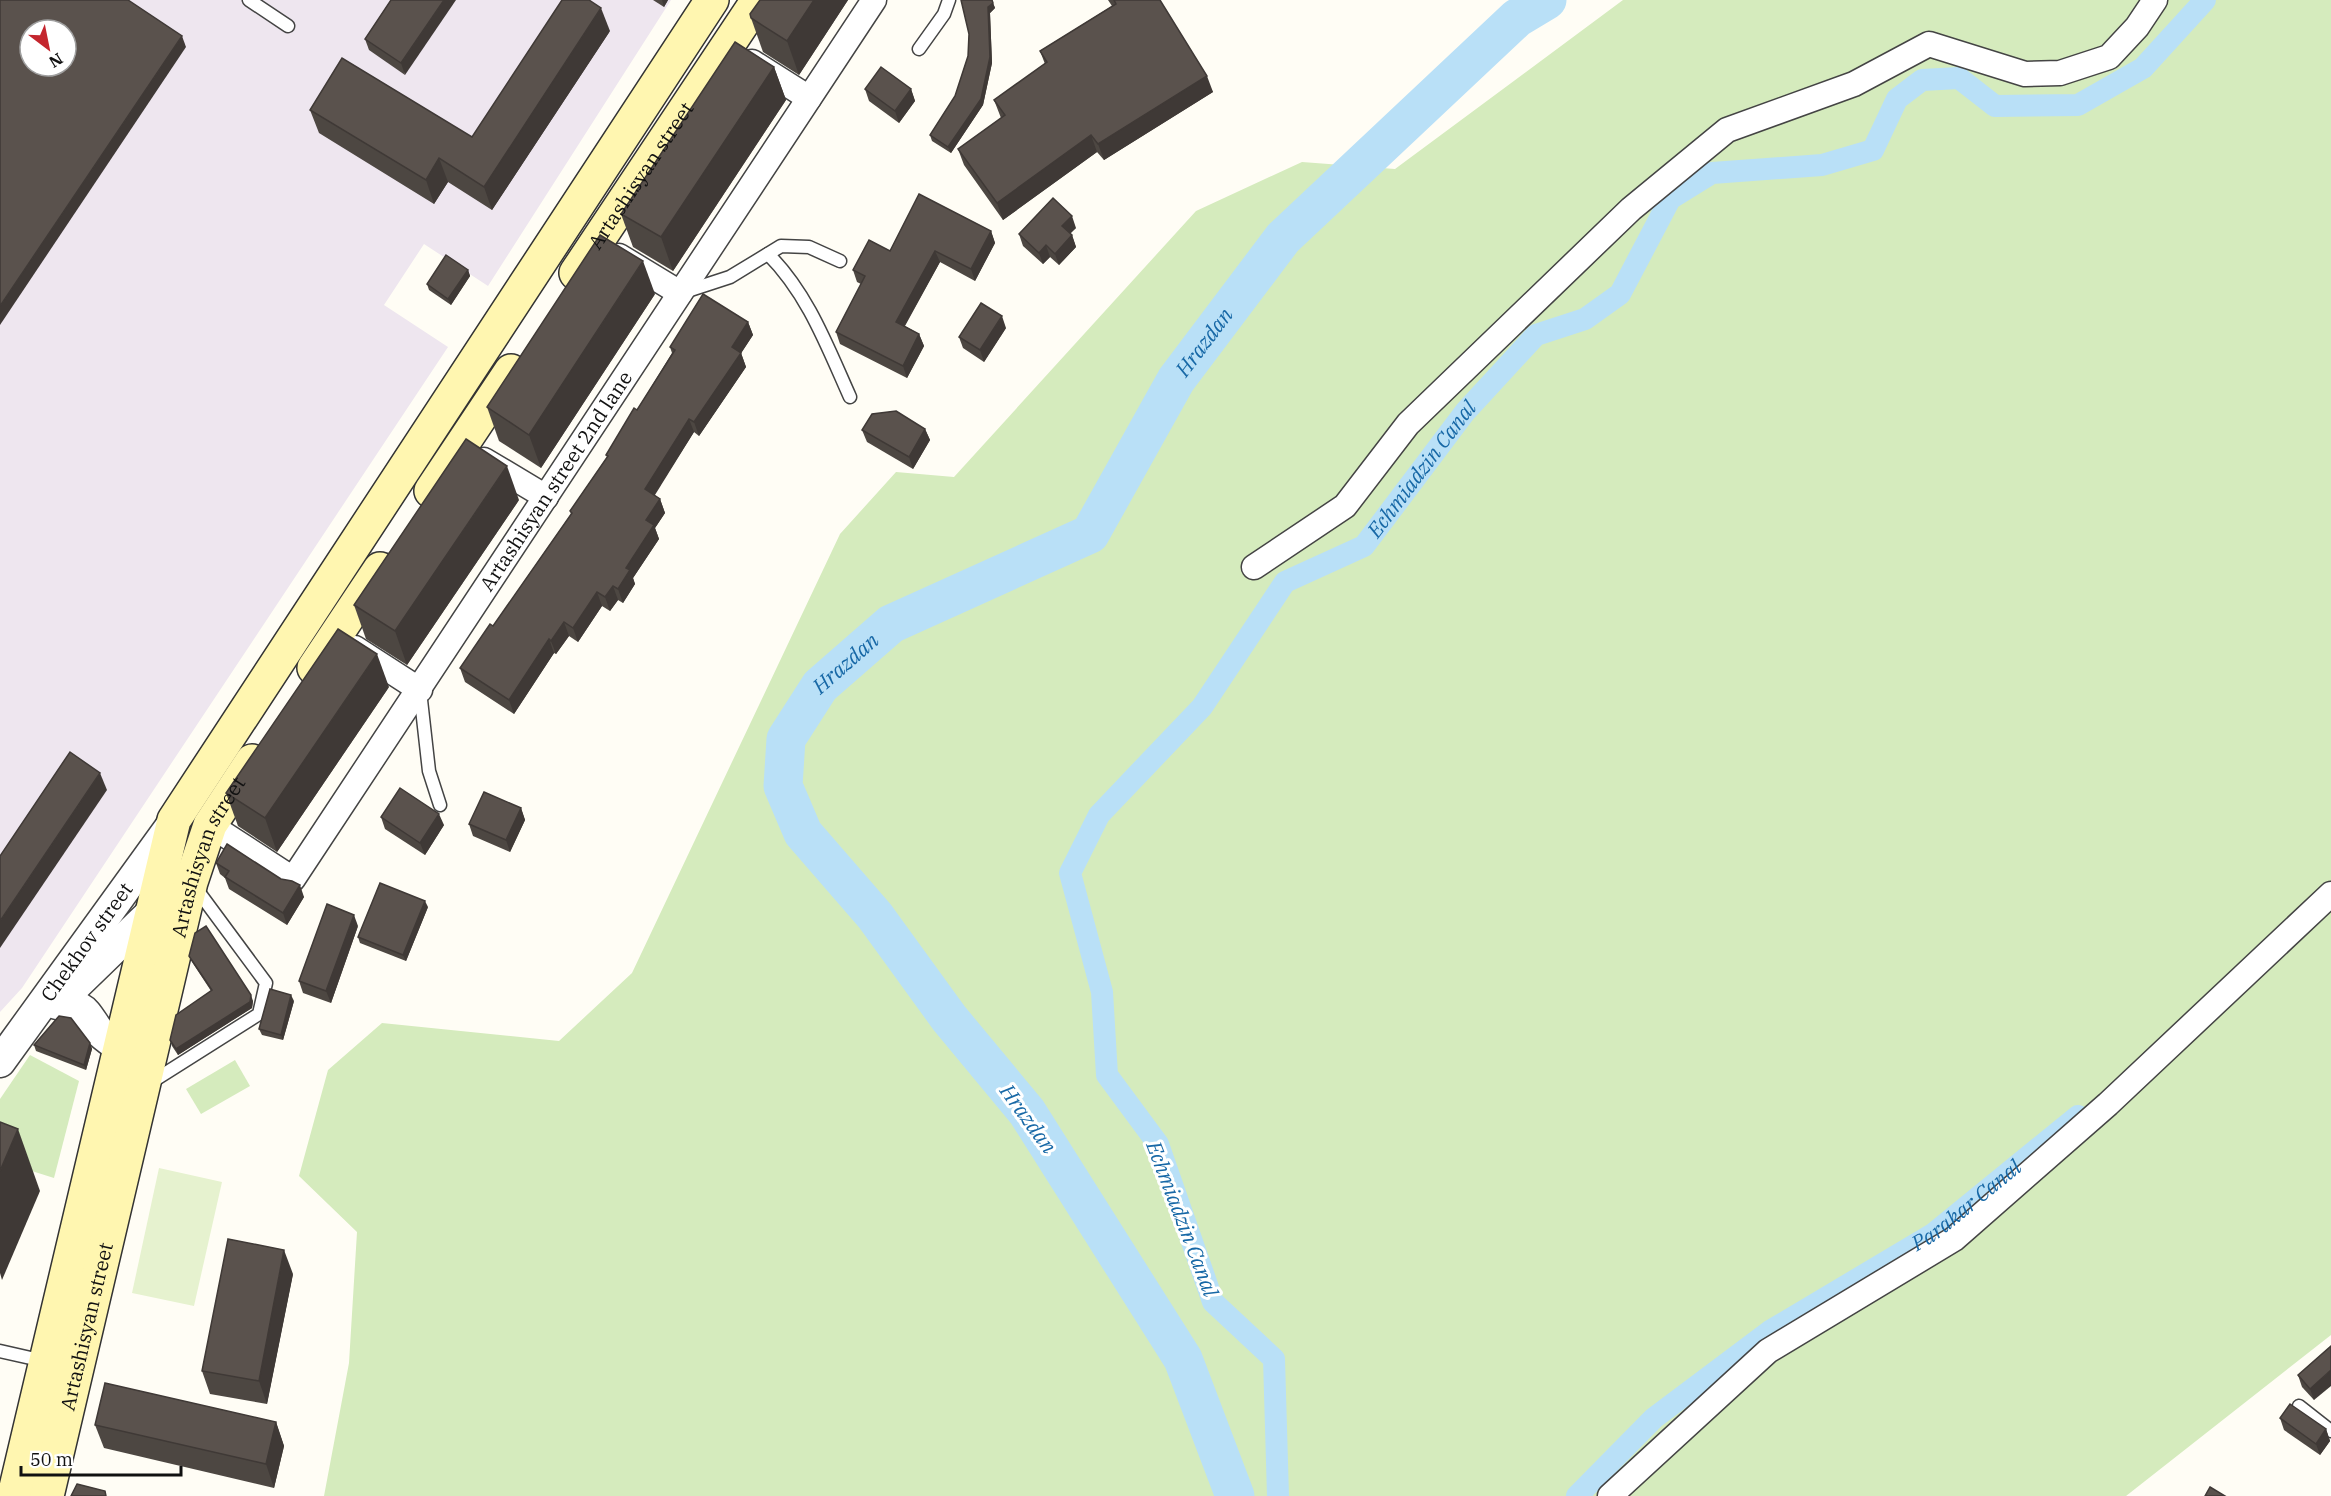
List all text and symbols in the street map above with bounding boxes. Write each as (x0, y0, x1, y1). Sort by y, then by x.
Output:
north arrow (18, 18, 78, 78)
text: N (45, 49, 67, 73)
street label: Artashisyan street (582, 96, 699, 254)
water label: Hrazdan (1168, 302, 1239, 383)
street label: Artashisyan street 2nd lane (473, 366, 638, 596)
water label: Echmiadzin Canal (1360, 393, 1482, 544)
water label: Hrazdan (805, 626, 884, 700)
street label: Artashisyan street (164, 771, 251, 940)
street label: Chekhov street (34, 877, 139, 1007)
water label: Hrazdan (994, 1077, 1064, 1159)
water label: Echmiadzin Canal (1140, 1136, 1226, 1301)
water label: Parakar Canal (1905, 1152, 2027, 1257)
street label: Artashisyan street (53, 1240, 119, 1413)
scale bar (21, 1439, 182, 1477)
text: 50 m (30, 1448, 73, 1471)

